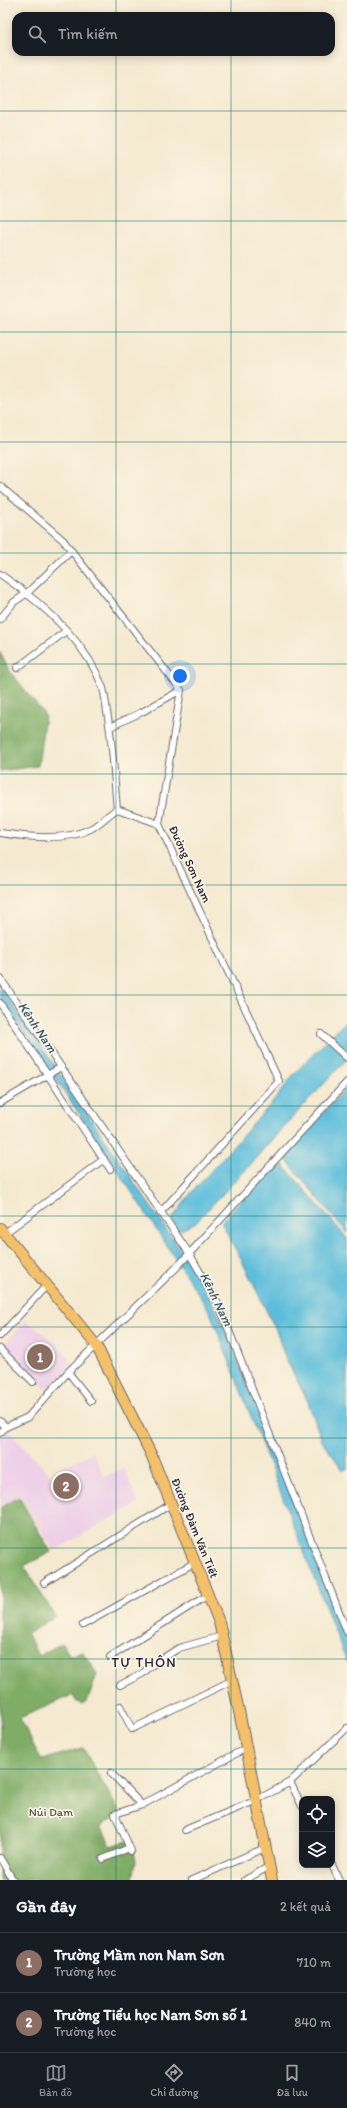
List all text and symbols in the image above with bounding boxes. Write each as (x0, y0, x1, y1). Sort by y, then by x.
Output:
search box (12, 12, 335, 56)
icon: search (26, 23, 48, 45)
text: Tìm kiếm (58, 25, 118, 43)
your location (170, 666, 190, 686)
street label: Đường Sơn Nam (166, 823, 214, 905)
water label: Kênh Nam (15, 999, 60, 1055)
water label: Kênh Nam (197, 1270, 236, 1329)
pin: 1 (27, 1342, 53, 1372)
pin: 2 (53, 1471, 79, 1501)
street label: Đường Đàm Văn Tiết (169, 1476, 222, 1580)
district label: TỰ THÔN (111, 1654, 177, 1671)
map controls (299, 1796, 335, 1868)
button: locate (299, 1796, 335, 1832)
park label: Núi Dạm (29, 1805, 73, 1819)
button: layers (299, 1832, 335, 1868)
text: Gần đây (16, 1896, 76, 1916)
text: 2 kết quả (280, 1899, 331, 1914)
text: Trường Mầm non Nam Sơn (54, 1946, 225, 1964)
text: 1 (26, 1955, 32, 1970)
text: 710 m (297, 1955, 331, 1970)
text: Trường học (54, 1964, 116, 1979)
text: Trường Tiểu học Nam Sơn số 1 (54, 2006, 247, 2024)
text: 2 (26, 2015, 32, 2030)
text: 840 m (294, 2015, 331, 2030)
text: Trường học (54, 2024, 116, 2039)
tab: Bản đồ (39, 2062, 72, 2099)
tab: Chỉ đường (150, 2062, 199, 2099)
tab: Đã lưu (277, 2062, 308, 2099)

